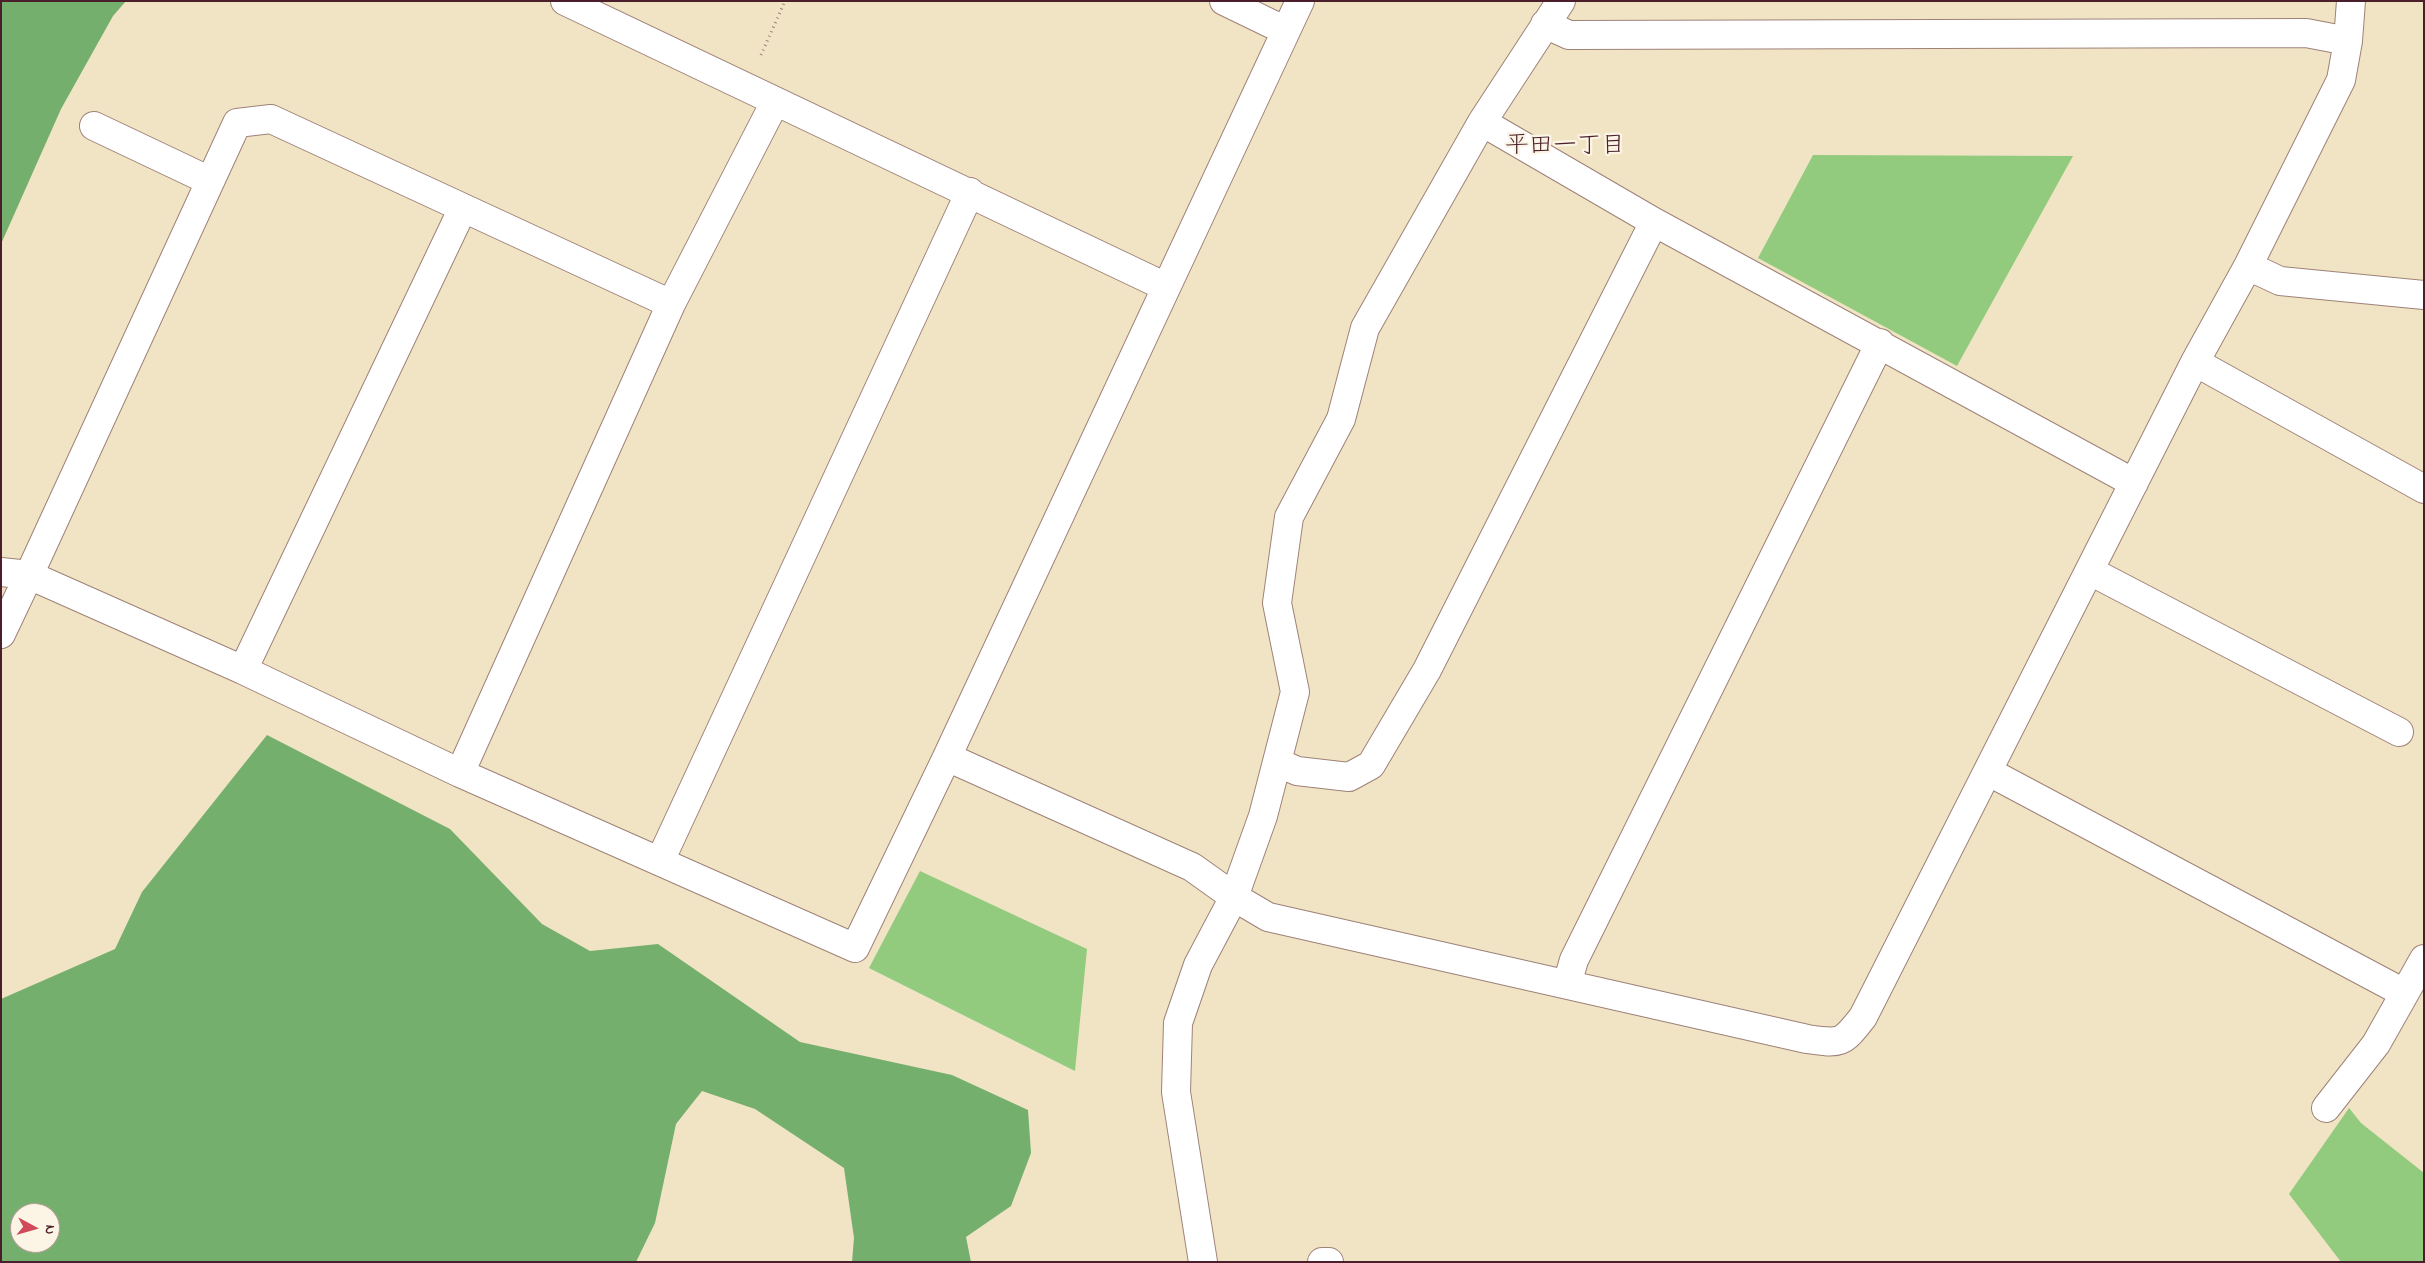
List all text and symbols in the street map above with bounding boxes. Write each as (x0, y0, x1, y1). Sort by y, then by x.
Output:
district label: 平田一丁目 (1505, 134, 1625, 162)
north arrow (10, 1203, 60, 1253)
text: N (38, 1224, 60, 1235)

